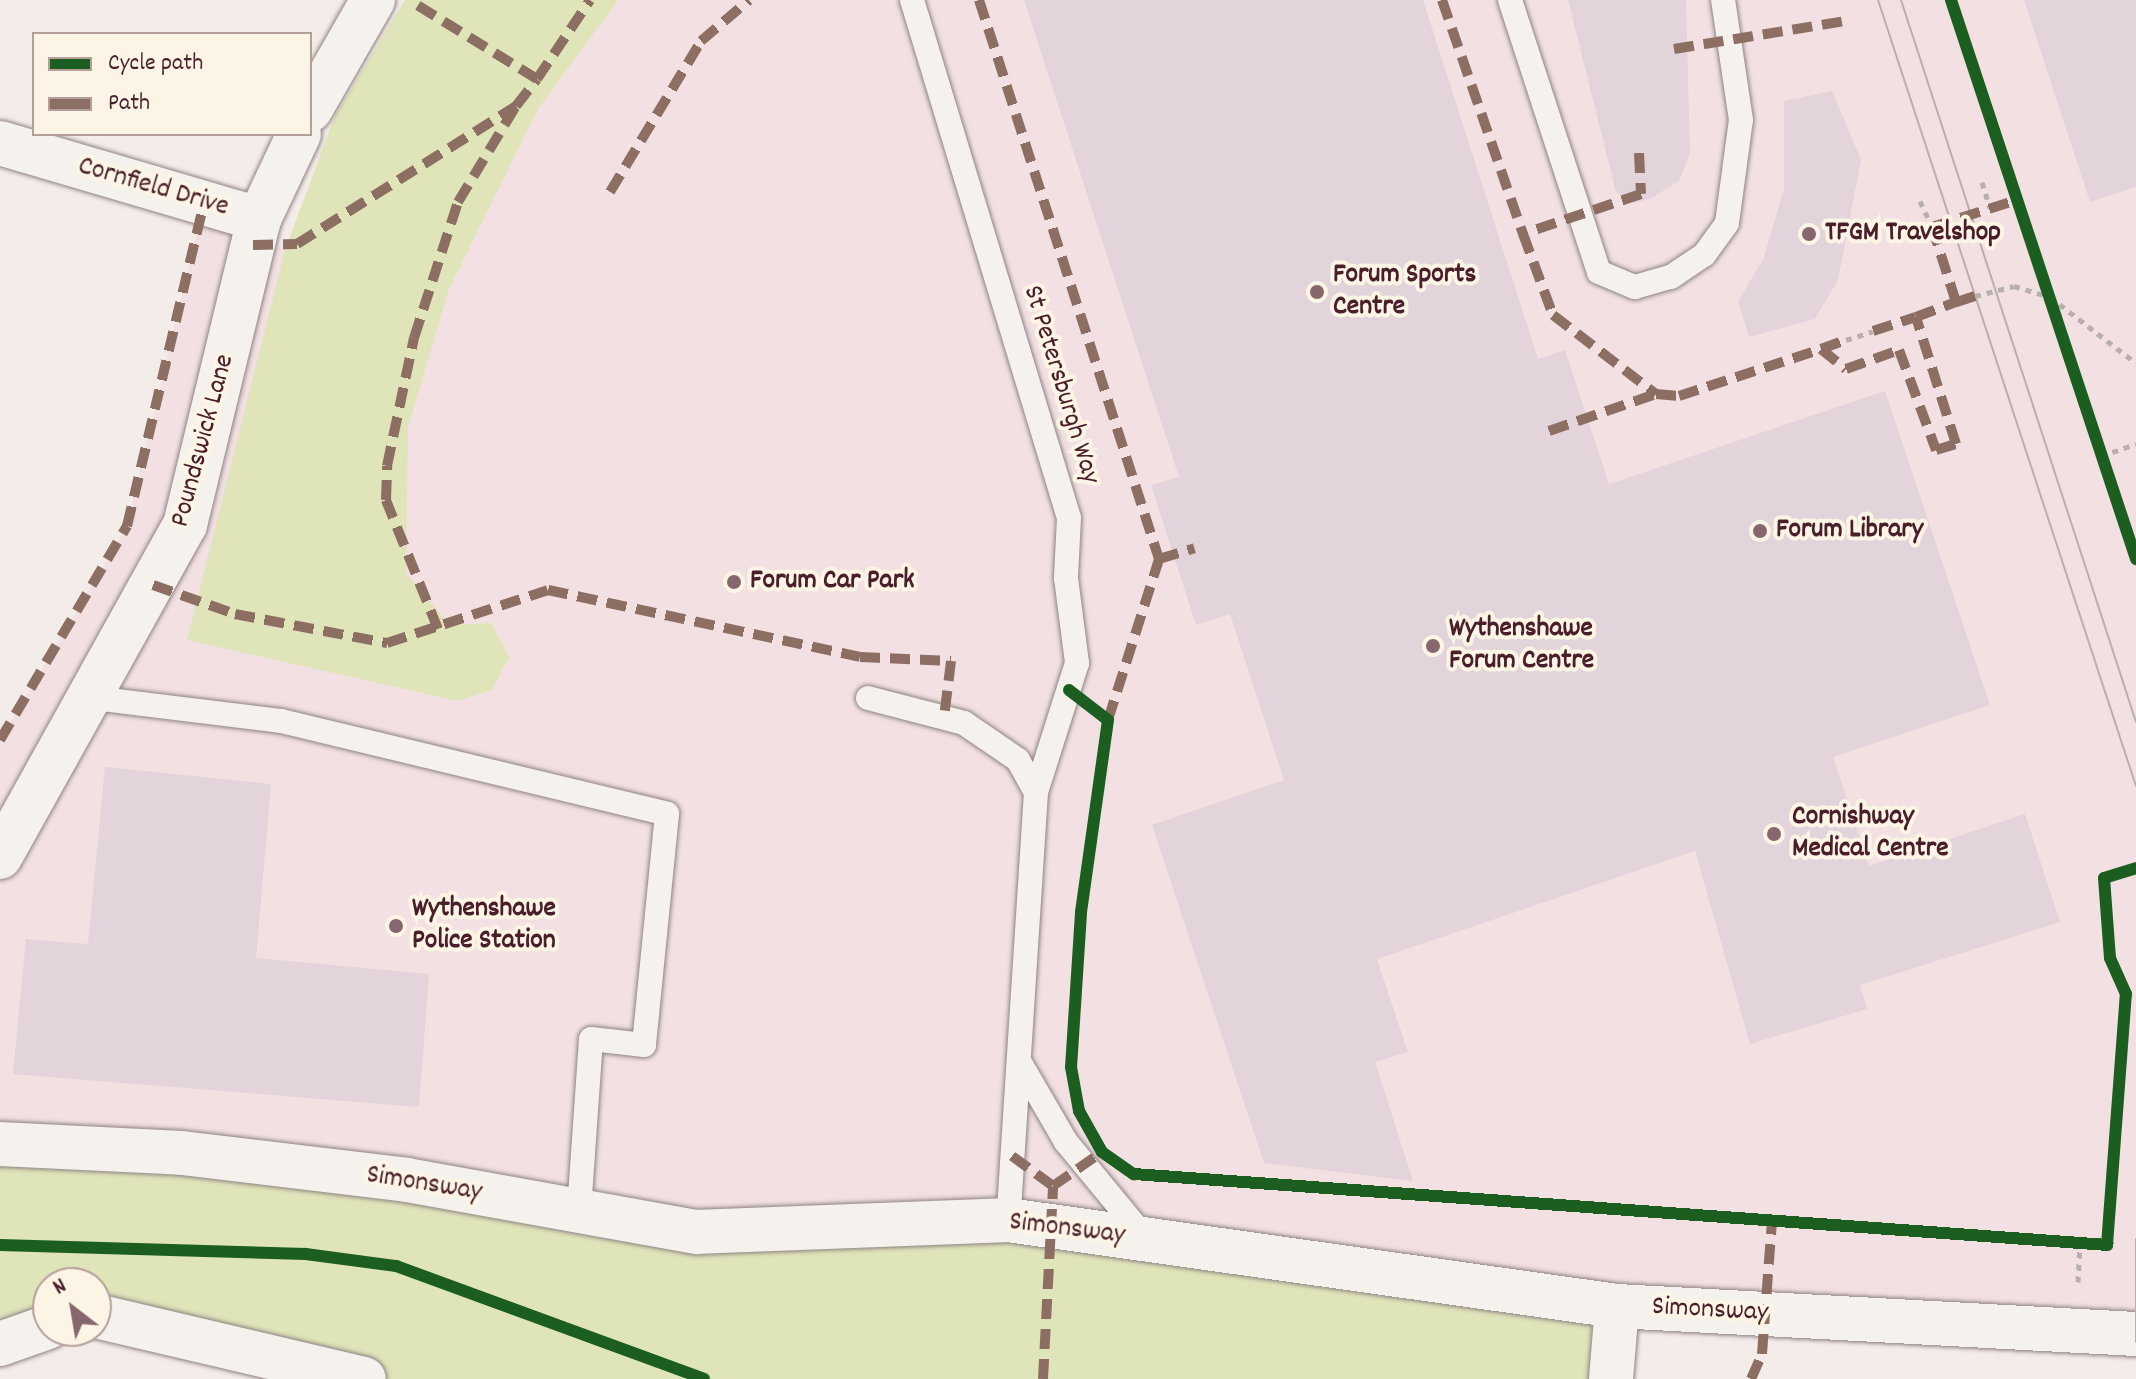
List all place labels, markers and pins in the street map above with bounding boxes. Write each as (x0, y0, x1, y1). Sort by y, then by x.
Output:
place label: TFGM Travelshop (1825, 217, 2001, 251)
marker: TFGM Travelshop (1800, 225, 1818, 243)
place label: Forum Sports Centre (1333, 259, 1476, 325)
marker: Forum Sports Centre (1308, 283, 1326, 301)
place label: Forum Library (1776, 514, 1923, 548)
marker: Forum Library (1751, 522, 1769, 540)
place label: Forum Car Park (750, 565, 915, 599)
marker: Forum Car Park (725, 573, 743, 591)
place label: Wythenshawe Forum Centre (1449, 613, 1594, 679)
marker: Wythenshawe Forum Centre (1424, 637, 1442, 655)
place label: Cornishway Medical Centre (1792, 801, 1949, 867)
marker: Cornishway Medical Centre (1763, 823, 1785, 845)
place label: Wythenshawe Police Station (412, 893, 556, 959)
marker: Wythenshawe Police Station (387, 917, 405, 935)

